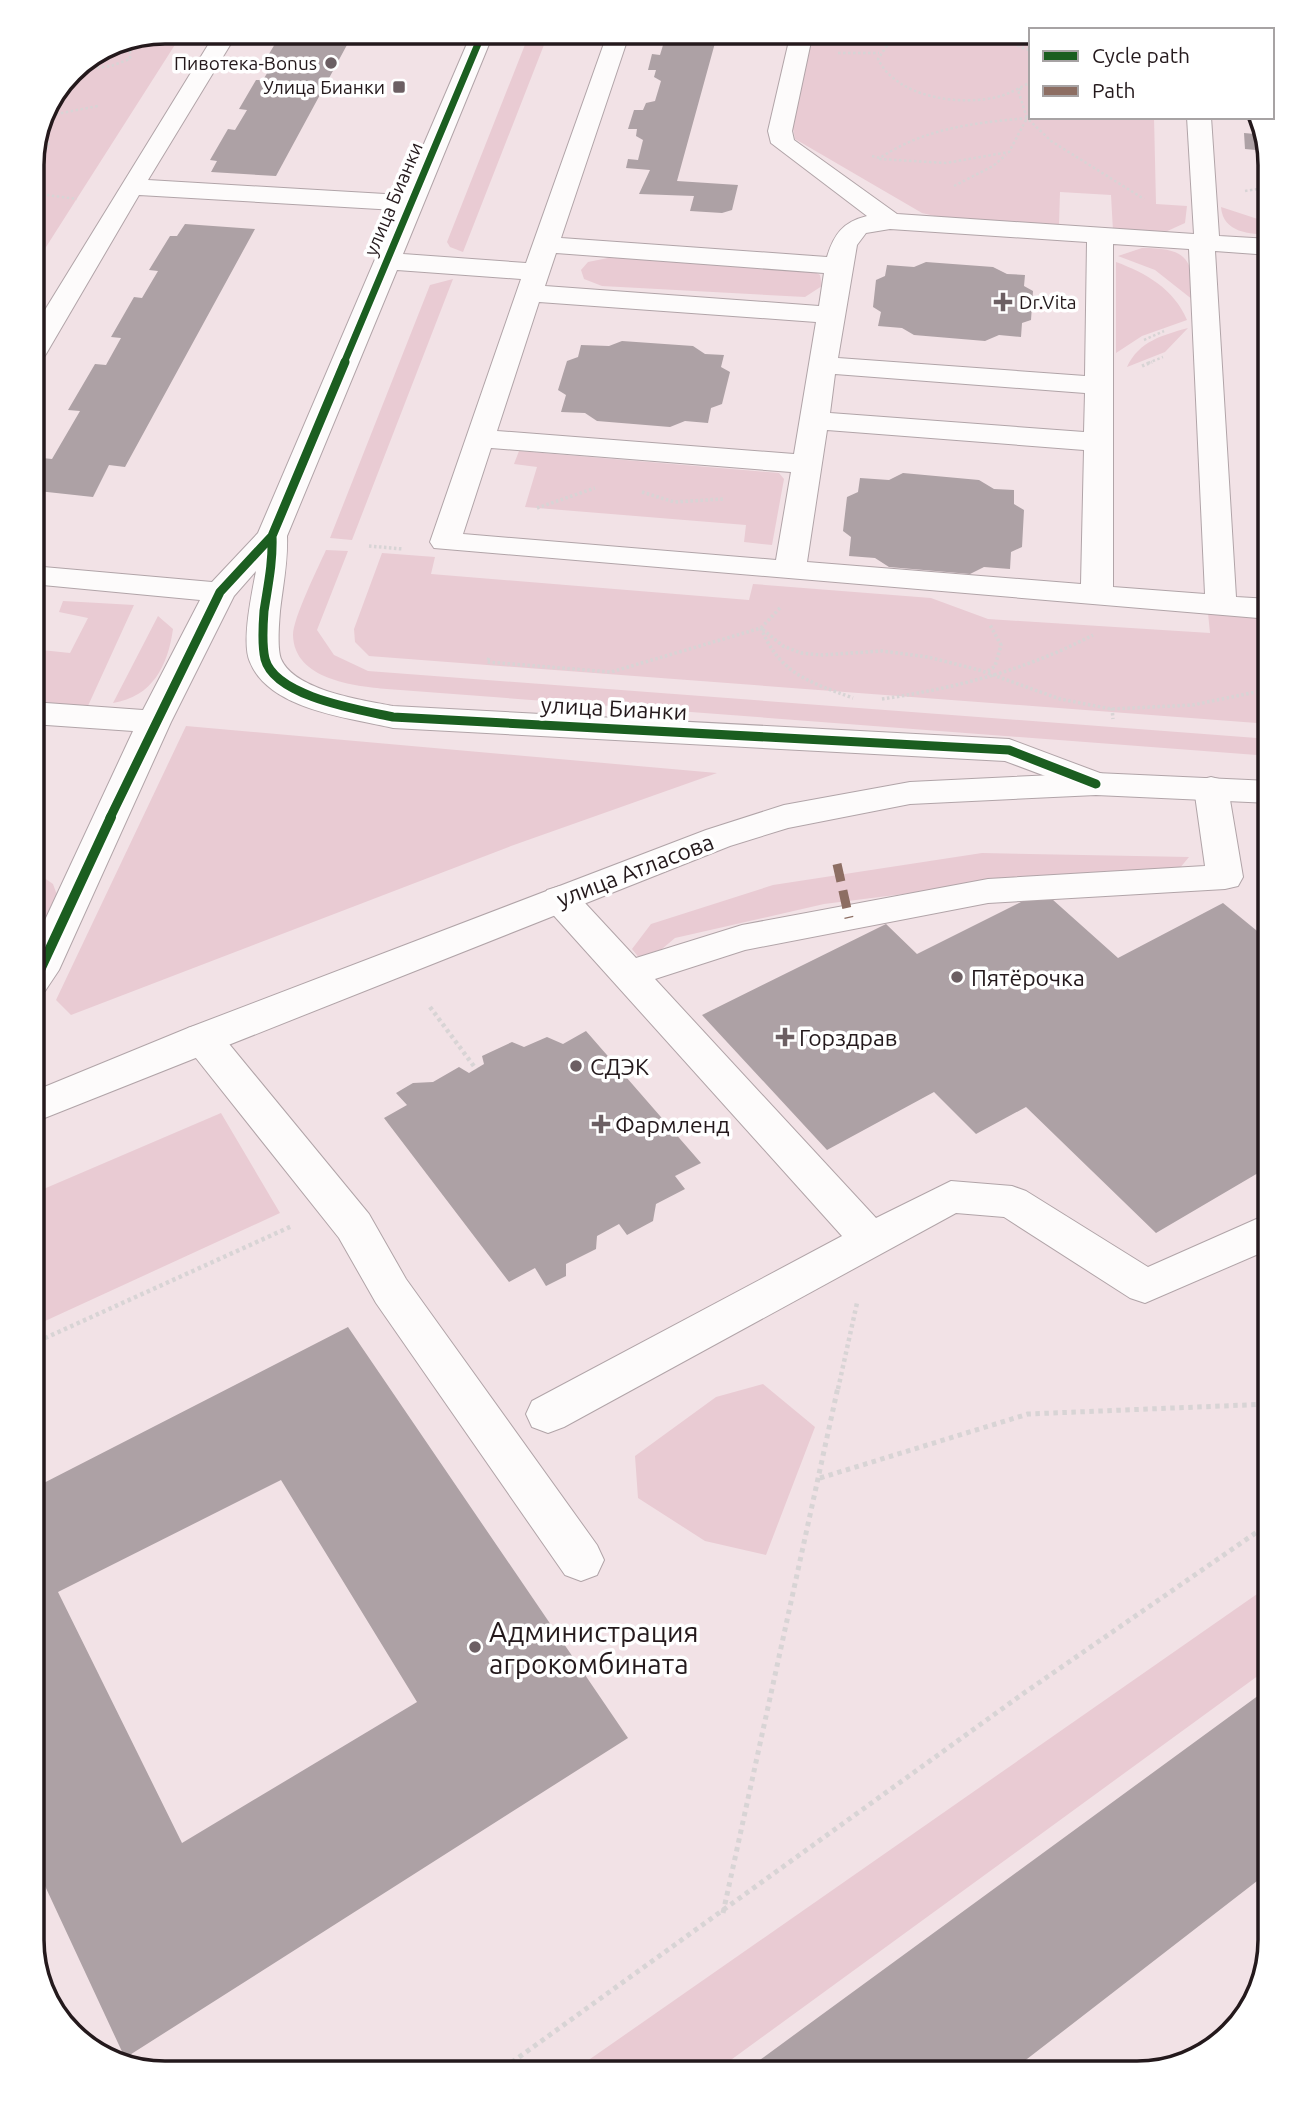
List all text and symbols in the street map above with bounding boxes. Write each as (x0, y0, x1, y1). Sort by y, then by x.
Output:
legend (1029, 28, 1274, 119)
text: Cycle path (1092, 43, 1190, 67)
place label: Пивотека-Bonus (174, 52, 317, 74)
marker: Пивотека-Bonus (323, 55, 339, 71)
place label: Улица Бианки (263, 76, 385, 98)
text: Path (1092, 78, 1135, 102)
marker: Улица Бианки (391, 79, 407, 95)
street label: улица Бианки (359, 139, 427, 259)
place label: Dr.Vita (1019, 291, 1077, 313)
marker: Dr.Vita (993, 292, 1013, 312)
street label: улица Бианки (540, 692, 688, 724)
street label: улица Атласова (553, 829, 717, 911)
place label: Пятёрочка (971, 965, 1085, 990)
marker: Пятёрочка (949, 969, 965, 985)
place label: Горздрав (799, 1025, 898, 1050)
marker: Горздрав (777, 1029, 793, 1045)
place label: СДЭК (590, 1054, 649, 1079)
marker: СДЭК (568, 1058, 584, 1074)
place label: Фармленд (615, 1112, 730, 1137)
marker: Фармленд (593, 1116, 609, 1132)
place label: Администрация агрокомбината (489, 1616, 699, 1679)
marker: Администрация агрокомбината (467, 1639, 483, 1655)

